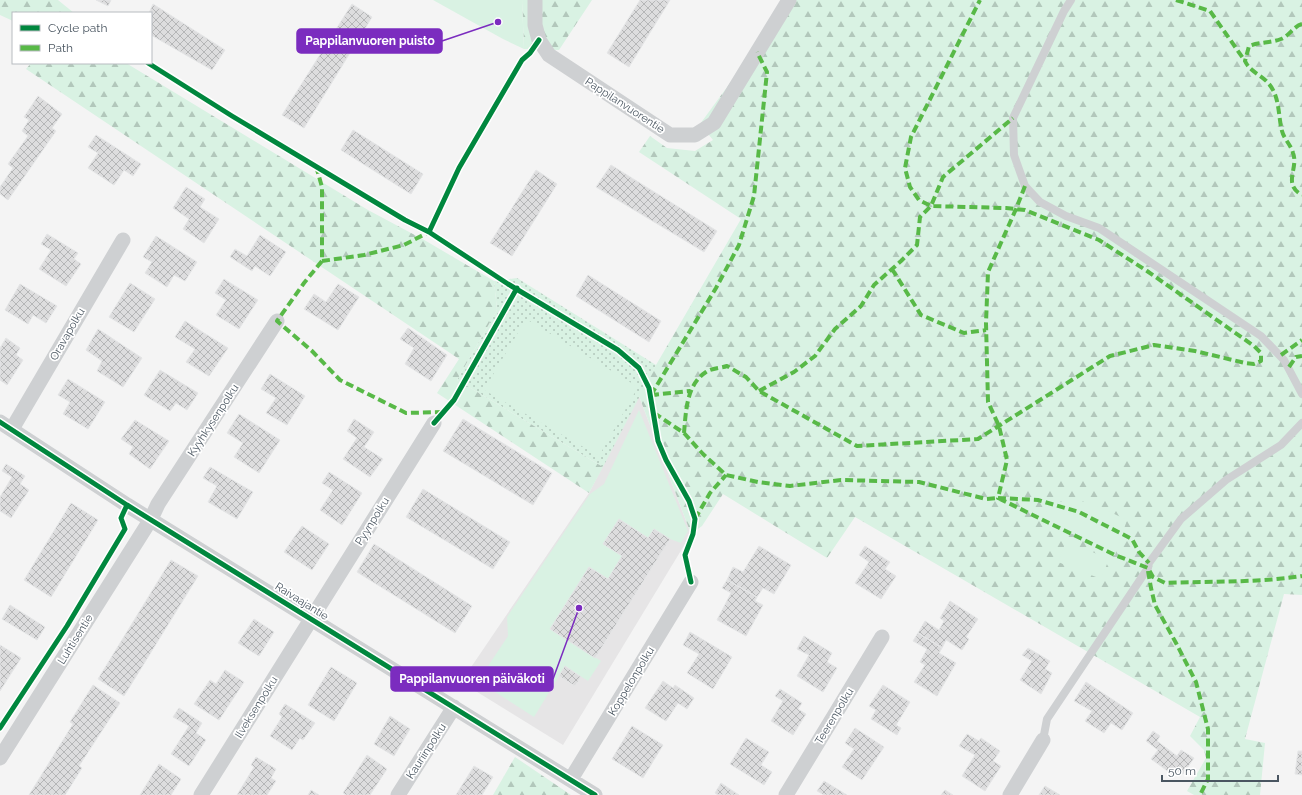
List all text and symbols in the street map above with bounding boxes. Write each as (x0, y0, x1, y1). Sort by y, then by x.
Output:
legend (12, 12, 152, 64)
text: Cycle path (48, 21, 107, 35)
callout: Pappilanvuoren puisto (297, 29, 442, 53)
text: Pappilanvuoren puisto (305, 34, 435, 48)
text: Path (48, 41, 73, 55)
street label: Pappilanvuorentie (583, 75, 667, 136)
street label: Oravapolku (47, 306, 88, 363)
street label: Kyyhkysenpolku (185, 382, 242, 459)
street label: Pyynpolku (353, 495, 392, 548)
street label: Raivaajantie (273, 580, 331, 623)
street label: Luhtisentie (55, 612, 96, 666)
street label: Koppelonpolku (606, 645, 657, 718)
callout: Pappilanvuoren päiväkoti (391, 667, 553, 691)
text: Pappilanvuoren päiväkoti (399, 672, 545, 686)
street label: Ilveksenpolku (232, 674, 281, 741)
street label: Teerenpolku (812, 686, 856, 747)
street label: Kauriinpolku (404, 721, 449, 781)
scale bar (1162, 757, 1278, 783)
text: 50 m (1168, 764, 1196, 778)

